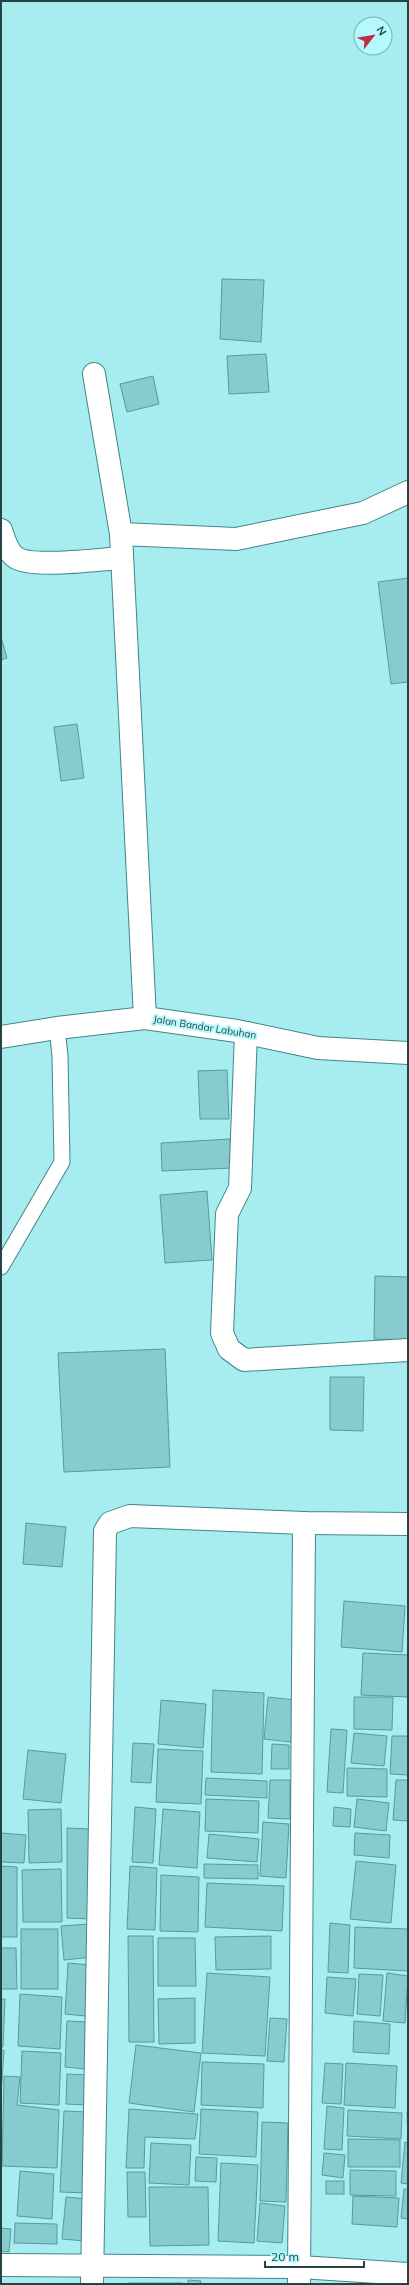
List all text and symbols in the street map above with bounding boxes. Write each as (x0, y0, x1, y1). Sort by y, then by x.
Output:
north arrow (353, 16, 393, 56)
text: N (373, 24, 390, 38)
street label: Jalan Bandar Labuhan (153, 1012, 258, 1042)
scale bar (265, 2243, 364, 2269)
text: 20 m (271, 2249, 299, 2264)

